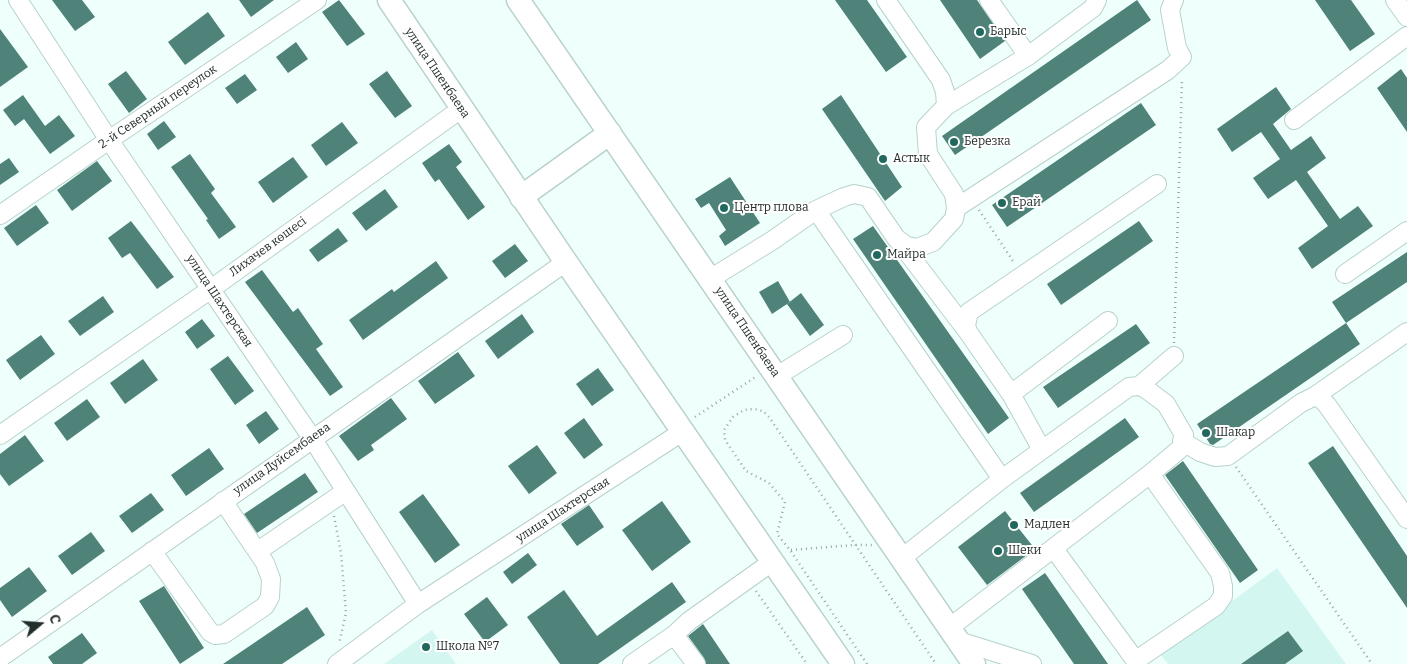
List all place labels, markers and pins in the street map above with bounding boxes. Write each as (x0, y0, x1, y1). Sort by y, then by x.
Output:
place label: Барыс (990, 25, 1027, 39)
marker: Барыс (974, 26, 986, 38)
place label: Березка (964, 135, 1011, 149)
marker: Березка (948, 136, 960, 148)
place label: Астык (893, 152, 930, 166)
marker: Астык (877, 153, 889, 165)
place label: Ерай (1012, 196, 1041, 210)
marker: Ерай (996, 197, 1008, 209)
place label: Центр плова (734, 201, 808, 215)
marker: Центр плова (718, 202, 730, 214)
place label: Майра (887, 248, 926, 262)
marker: Майра (871, 249, 883, 261)
place label: Шакар (1216, 426, 1255, 440)
marker: Шакар (1200, 427, 1212, 439)
place label: Мадлен (1024, 518, 1070, 532)
marker: Мадлен (1008, 519, 1020, 531)
place label: Шеки (1008, 544, 1041, 558)
marker: Шеки (992, 545, 1004, 557)
place label: Школа №7 (436, 640, 499, 654)
marker: Школа №7 (420, 641, 432, 653)

